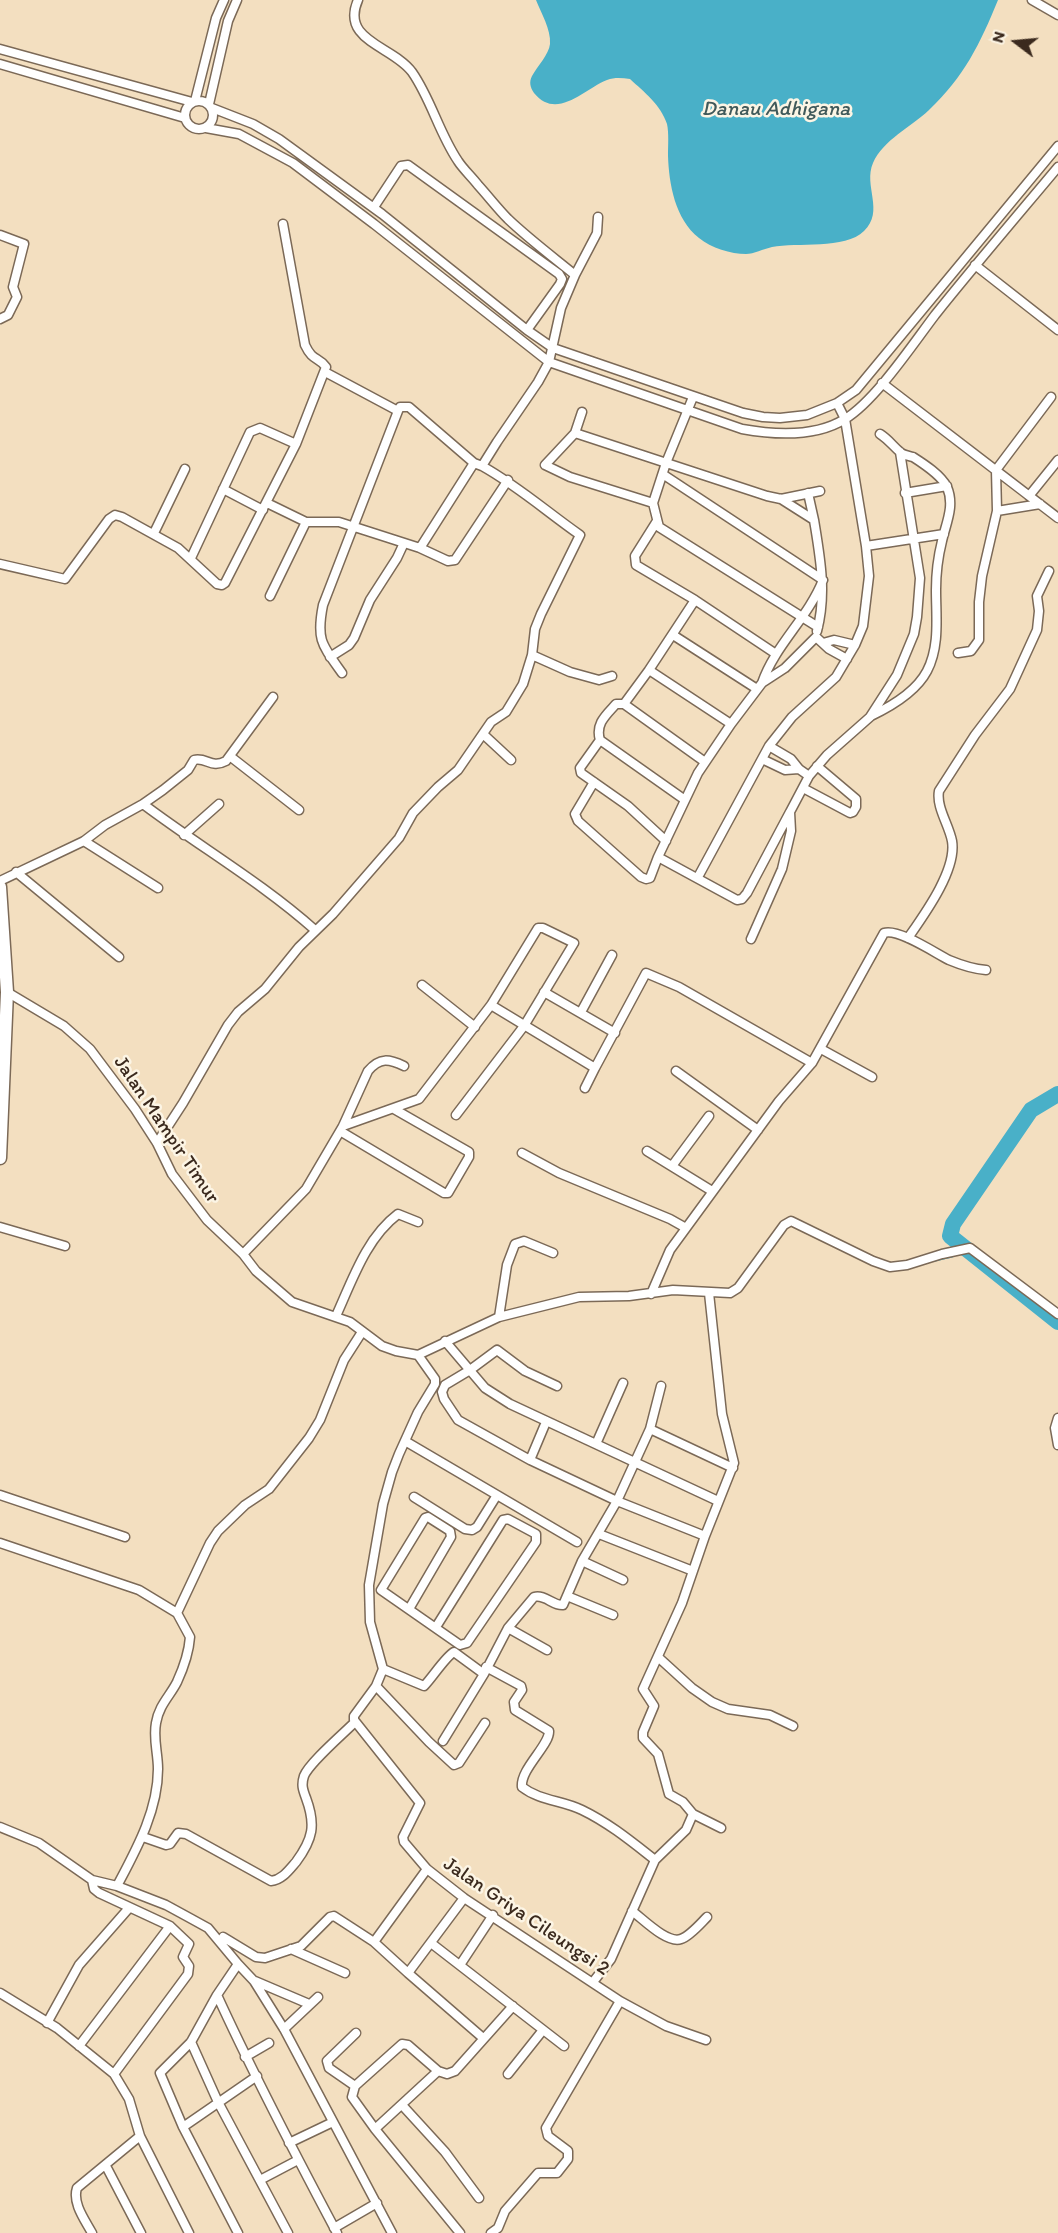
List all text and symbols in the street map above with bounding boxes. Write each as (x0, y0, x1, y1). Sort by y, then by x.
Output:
north arrow (986, 12, 1046, 72)
text: N (988, 29, 1009, 45)
water label: Danau Adhigana (702, 97, 850, 123)
street label: Jalan Mampir Timur (108, 1052, 224, 1208)
street label: Jalan Griya Cileungsi 2 (438, 1852, 614, 1982)

